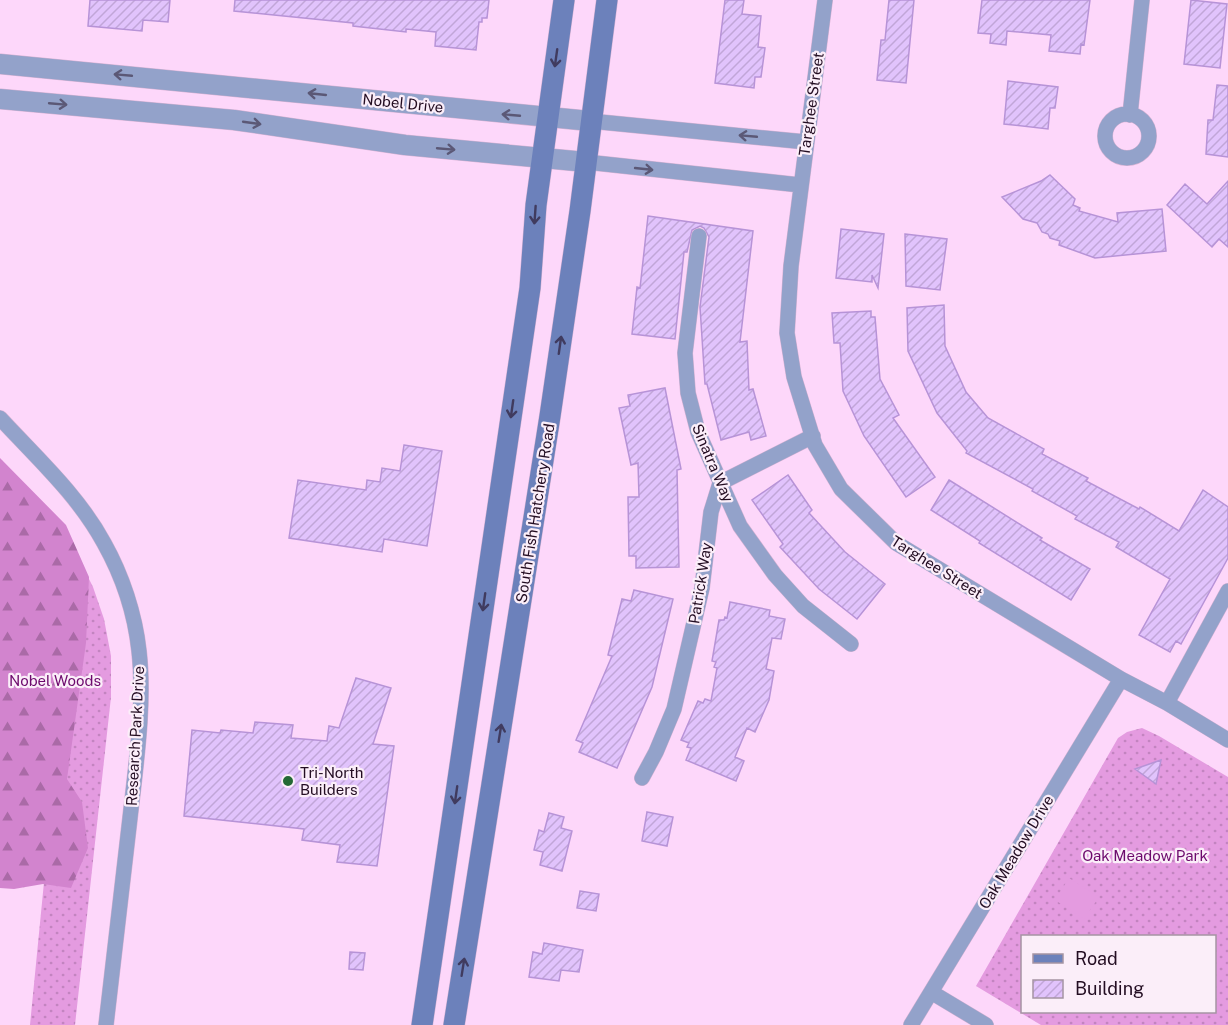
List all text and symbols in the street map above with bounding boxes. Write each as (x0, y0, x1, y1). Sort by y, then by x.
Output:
one-way arrow (550, 47, 561, 67)
street label: Targhee Street (795, 51, 827, 157)
one-way arrow (114, 69, 134, 80)
one-way arrow (308, 88, 328, 99)
street label: Nobel Drive (362, 90, 444, 116)
one-way arrow (48, 99, 68, 110)
one-way arrow (502, 109, 522, 120)
one-way arrow (242, 117, 262, 128)
one-way arrow (738, 130, 758, 141)
one-way arrow (435, 144, 455, 155)
one-way arrow (633, 164, 653, 175)
one-way arrow (529, 205, 540, 225)
one-way arrow (554, 336, 565, 356)
one-way arrow (507, 398, 518, 418)
street label: Sinatra Way (689, 421, 737, 505)
street label: South Fish Hatchery Road (512, 422, 558, 604)
street label: Targhee Street (888, 532, 986, 602)
street label: Patrick Way (685, 541, 715, 625)
one-way arrow (479, 591, 490, 611)
street label: Research Park Drive (123, 666, 147, 806)
park label: Nobel Woods (9, 672, 101, 689)
one-way arrow (495, 724, 506, 743)
place label: Tri-North Builders (300, 764, 363, 798)
marker: Tri-North Builders (281, 774, 295, 788)
one-way arrow (450, 784, 461, 804)
street label: Oak Meadow Drive (975, 792, 1057, 912)
park label: Oak Meadow Park (1082, 847, 1208, 864)
legend (1021, 935, 1216, 1013)
text: Road (1075, 948, 1118, 969)
one-way arrow (458, 958, 469, 978)
text: Building (1075, 978, 1144, 999)

